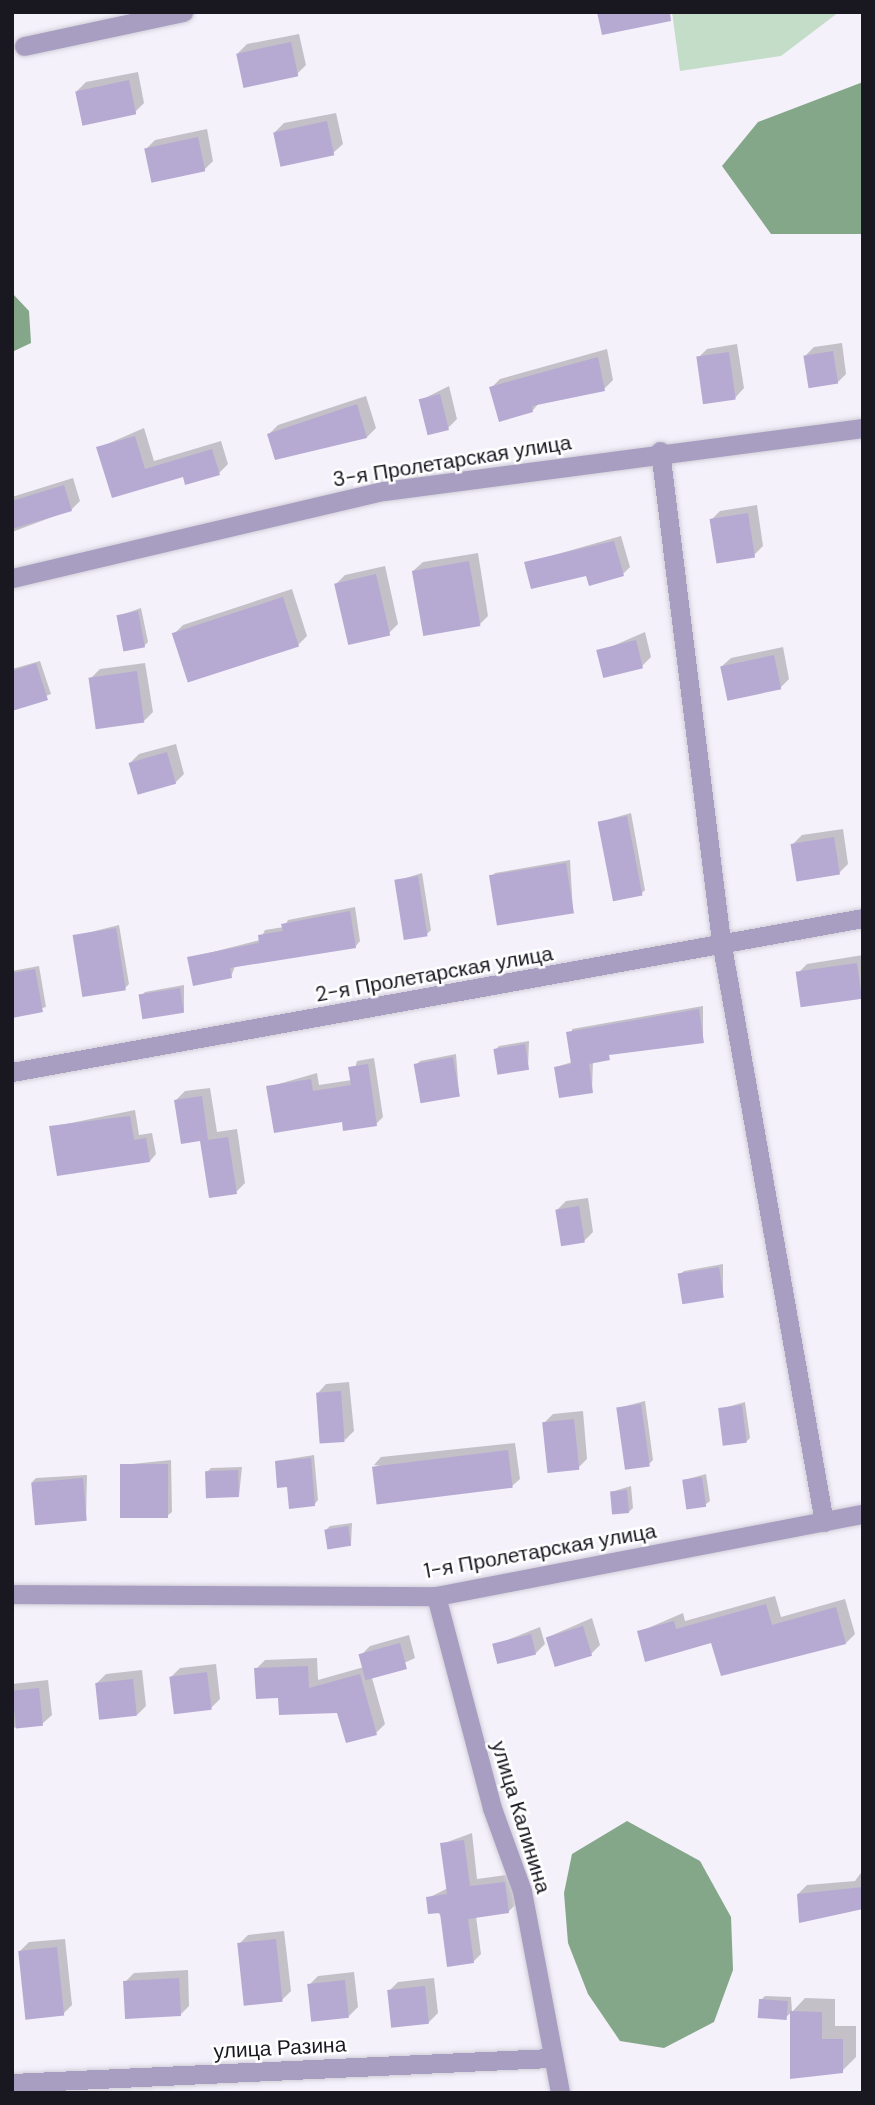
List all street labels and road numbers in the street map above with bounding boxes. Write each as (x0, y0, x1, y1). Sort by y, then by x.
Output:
street label: 3-я Пролетарская улица (331, 430, 573, 492)
street label: 2-я Пролетарская улица (313, 941, 555, 1007)
street label: 1-я Пролетарская улица (422, 1518, 658, 1584)
street label: улица Калинина (486, 1738, 556, 1896)
street label: улица Разина (213, 2032, 347, 2064)

